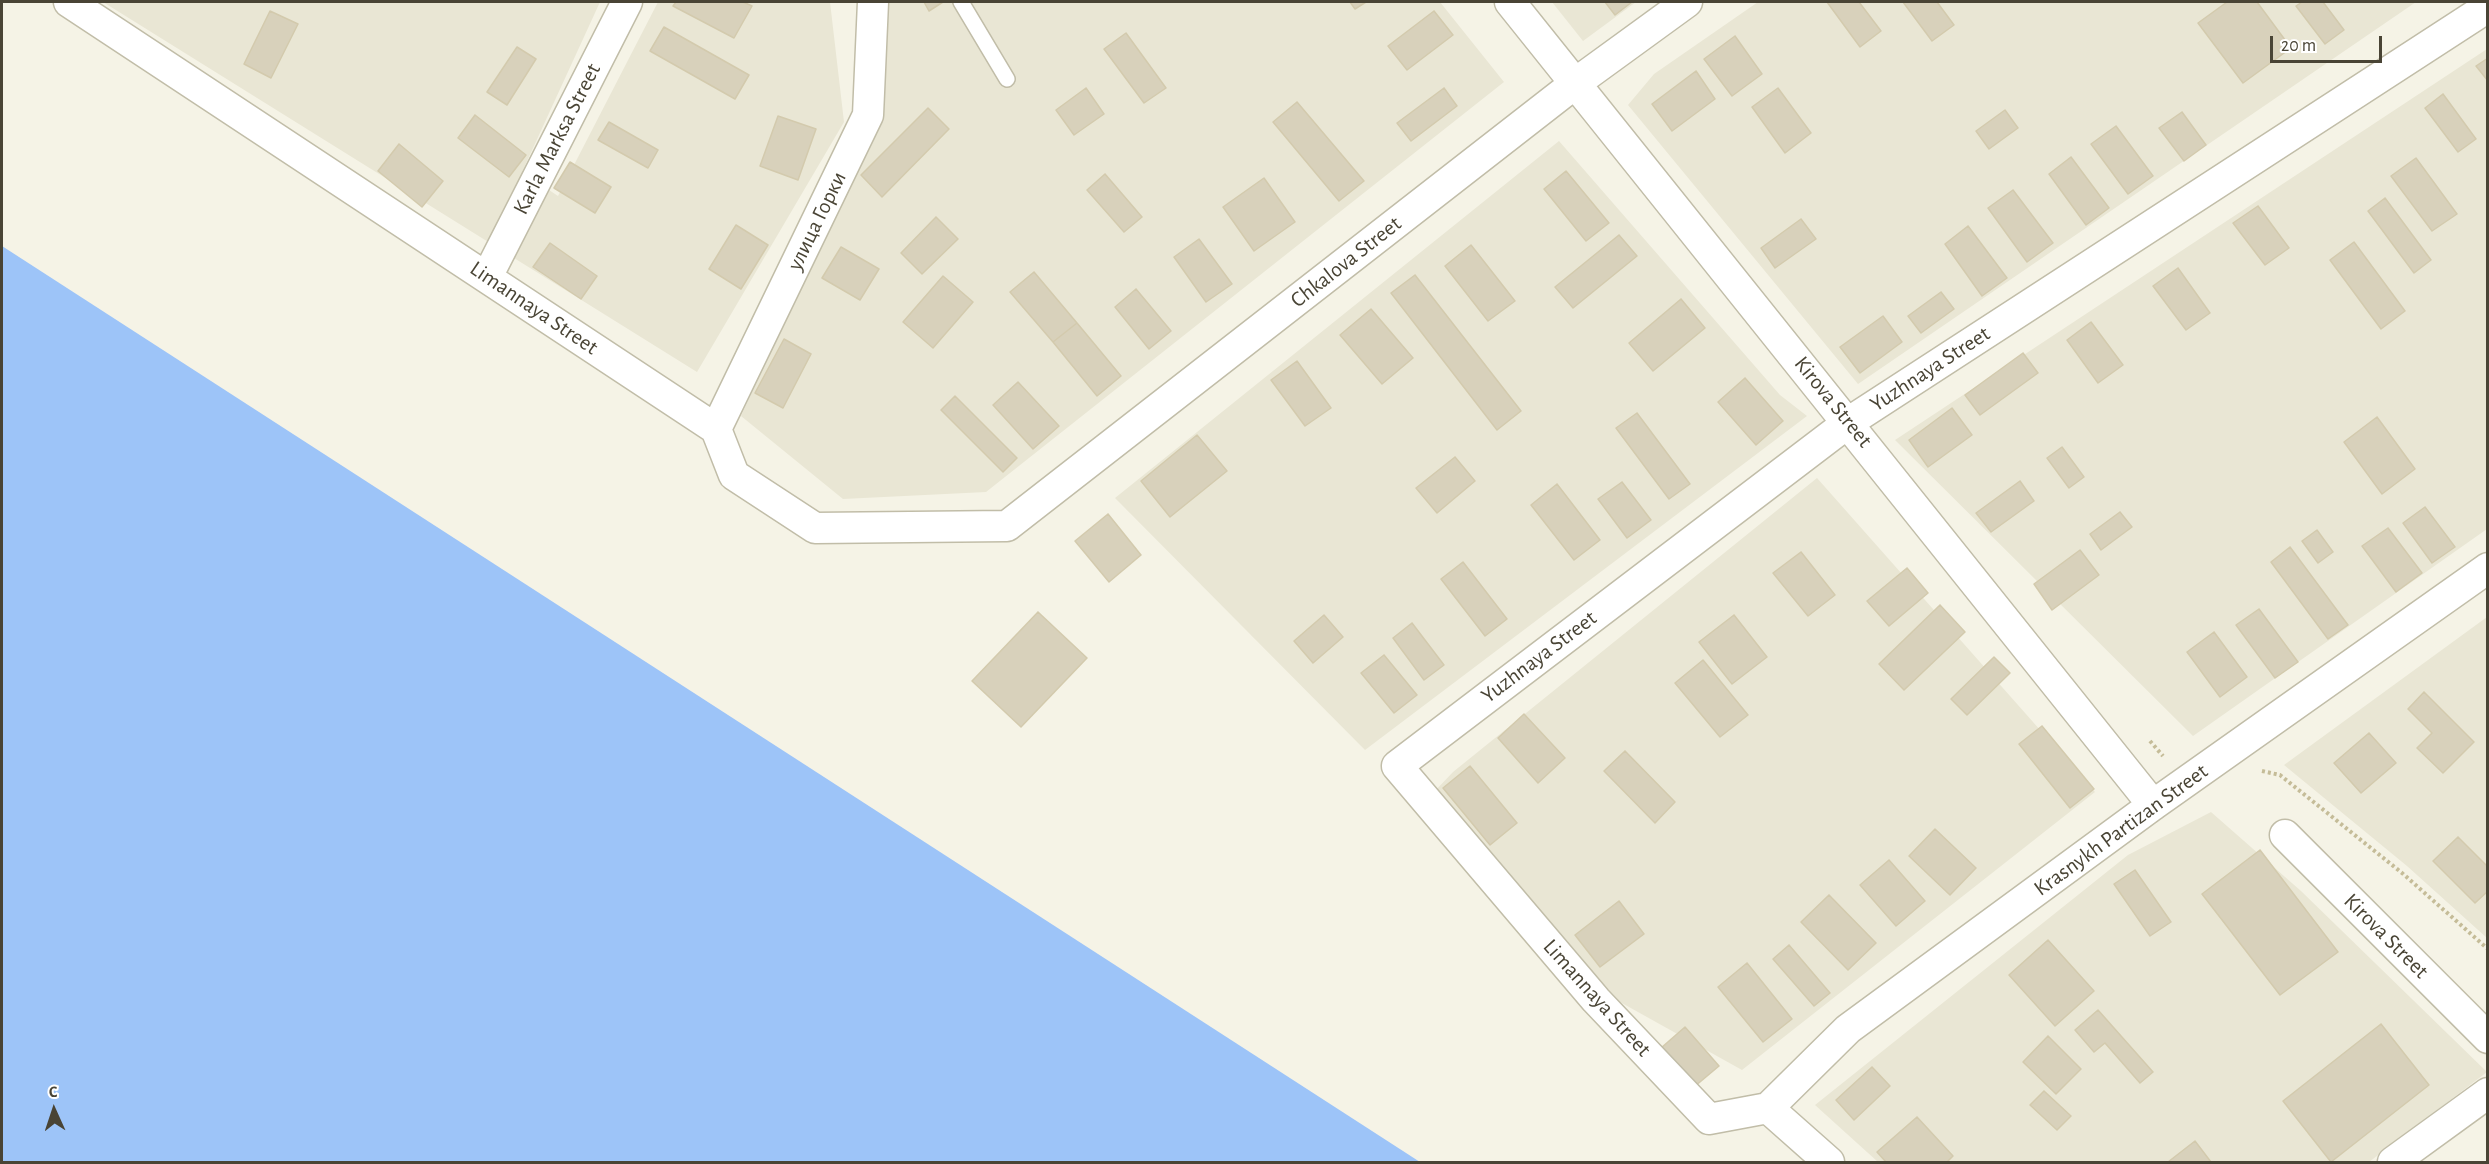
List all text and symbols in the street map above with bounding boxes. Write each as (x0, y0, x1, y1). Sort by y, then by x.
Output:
scale bar (2273, 24, 2386, 62)
text: 20 m (2281, 37, 2316, 55)
street label: Karla Marksa Street (508, 59, 606, 219)
street label: улица Горки (782, 167, 852, 275)
street label: Chkalova Street (1285, 211, 1407, 313)
street label: Limannaya Street (465, 255, 603, 361)
street label: Yuzhnaya Street (1865, 320, 1995, 418)
street label: Kirova Street (1788, 351, 1878, 453)
street label: Yuzhnaya Street (1476, 605, 1602, 709)
street label: Krasnykh Partizan Street (2029, 758, 2213, 902)
street label: Kirova Street (2338, 888, 2434, 984)
street label: Limannaya Street (1537, 934, 1657, 1062)
north arrow (24, 1080, 84, 1140)
text: С (48, 1084, 58, 1100)

